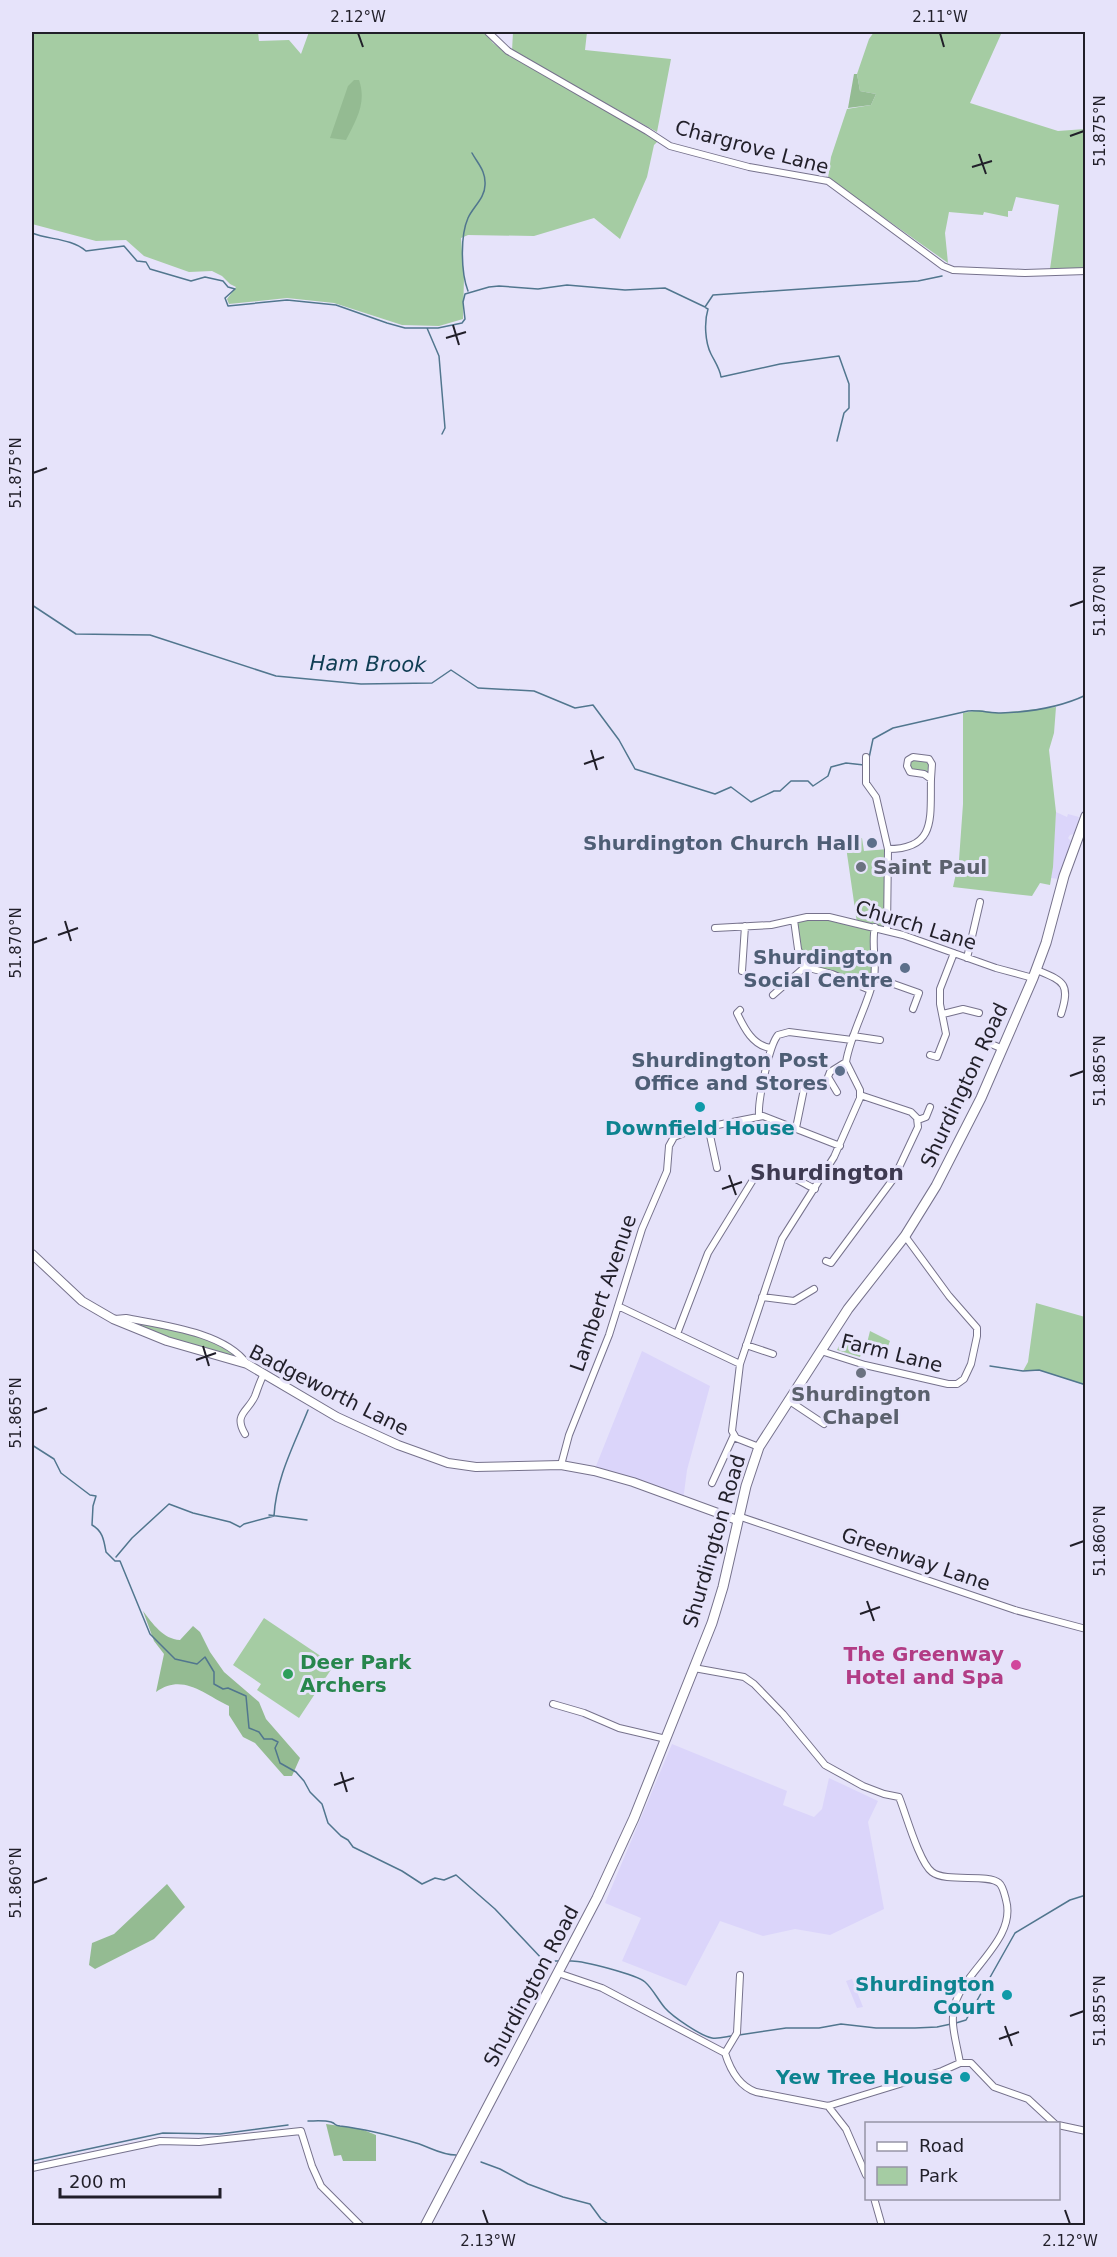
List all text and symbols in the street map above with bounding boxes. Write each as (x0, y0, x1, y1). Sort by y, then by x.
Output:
text: 2.12°W (330, 8, 386, 26)
text: 2.11°W (912, 8, 968, 26)
text: 51.875°N (1091, 95, 1109, 167)
street label: Chargrove Lane (672, 115, 832, 179)
text: 51.875°N (7, 437, 25, 509)
text: 51.870°N (1091, 565, 1109, 637)
water label: Ham Brook (309, 651, 427, 677)
place label: Shurdington Church Hall (583, 831, 860, 855)
marker: Shurdington Church Hall (865, 836, 879, 850)
place label: Saint Paul (873, 855, 987, 879)
marker: Saint Paul (854, 860, 868, 874)
street label: Church Lane (852, 895, 980, 955)
text: 51.870°N (7, 907, 25, 979)
place label: Shurdington Social Centre (743, 945, 893, 992)
marker: Shurdington Social Centre (898, 961, 912, 975)
street label: Shurdington Road (915, 999, 1013, 1171)
text: 51.865°N (1091, 1035, 1109, 1107)
place label: Shurdington Post Office and Stores (631, 1048, 828, 1095)
marker: Shurdington Post Office and Stores (833, 1064, 847, 1078)
marker: Downfield House (693, 1100, 707, 1114)
place label: Downfield House (605, 1116, 795, 1140)
district label: Shurdington (750, 1160, 904, 1185)
street label: Lambert Avenue (565, 1211, 641, 1375)
street label: Farm Lane (839, 1329, 945, 1377)
street label: Badgeworth Lane (245, 1339, 413, 1441)
marker: Shurdington Chapel (854, 1366, 868, 1380)
text: 51.865°N (7, 1377, 25, 1449)
place label: Shurdington Chapel (791, 1382, 931, 1429)
street label: Shurdington Road (678, 1452, 750, 1630)
text: 51.860°N (1091, 1505, 1109, 1577)
street label: Greenway Lane (838, 1522, 994, 1596)
place label: The Greenway Hotel and Spa (844, 1642, 1004, 1689)
place label: Deer Park Archers (300, 1650, 412, 1697)
marker: The Greenway Hotel and Spa (1009, 1658, 1023, 1672)
marker: Deer Park Archers (281, 1667, 295, 1681)
text: 51.860°N (7, 1847, 25, 1919)
street label: Shurdington Road (478, 1901, 584, 2071)
place label: Shurdington Court (855, 1972, 995, 2019)
text: 51.855°N (1091, 1975, 1109, 2047)
marker: Shurdington Court (1000, 1988, 1014, 2002)
place label: Yew Tree House (775, 2065, 953, 2089)
marker: Yew Tree House (958, 2070, 972, 2084)
legend (865, 2122, 1060, 2200)
text: Road (919, 2135, 964, 2156)
scale bar (60, 2161, 220, 2199)
text: Park (919, 2165, 958, 2186)
text: 200 m (69, 2171, 127, 2192)
text: 2.13°W (460, 2232, 516, 2250)
text: 2.12°W (1042, 2232, 1098, 2250)

